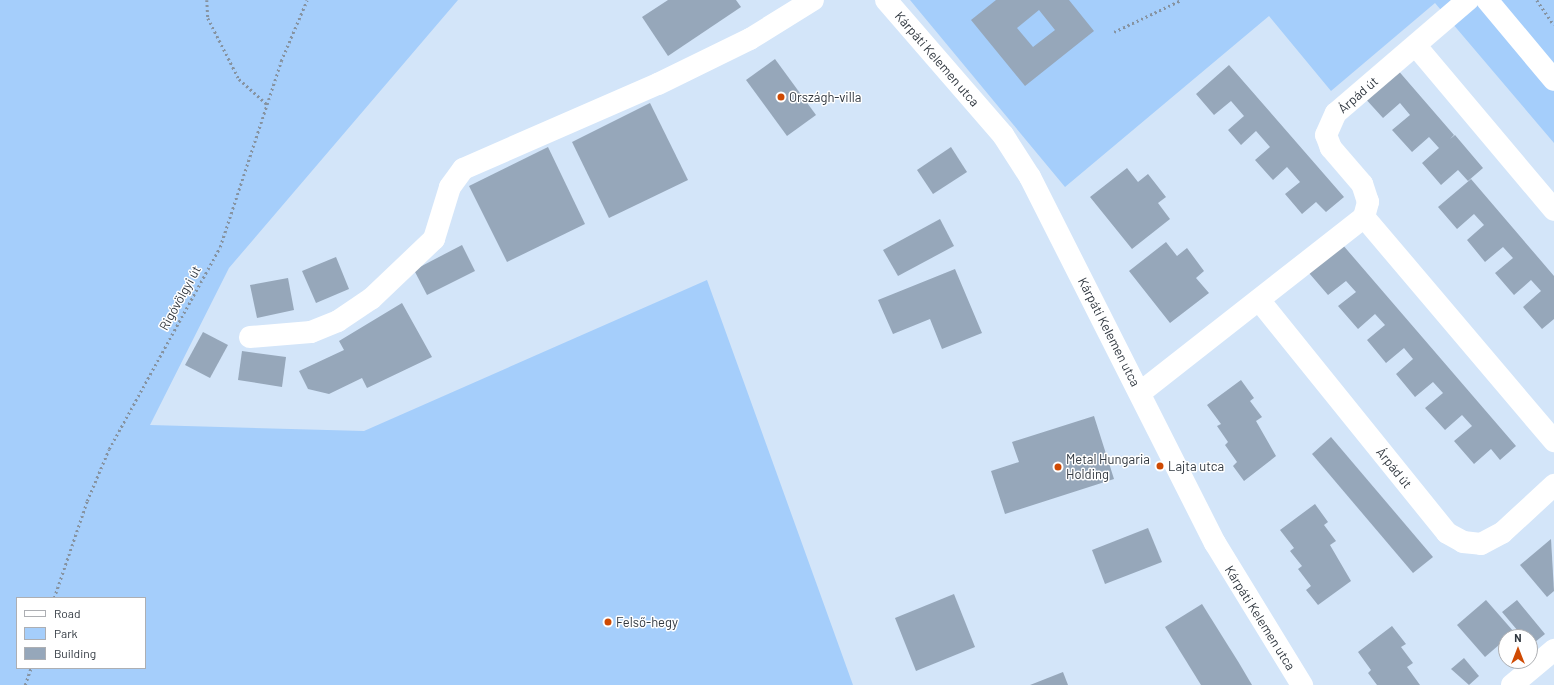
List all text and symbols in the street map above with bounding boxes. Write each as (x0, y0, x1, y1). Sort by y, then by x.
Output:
street label: Kárpáti Kelemen utca (892, 8, 982, 110)
street label: Árpád út (1335, 73, 1381, 117)
place label: Országh-villa (789, 89, 861, 105)
marker: Országh-villa (776, 92, 786, 102)
street label: Rigóvölgyi út (156, 263, 204, 333)
street label: Kárpáti Kelemen utca (1075, 275, 1143, 389)
street label: Árpád út (1373, 445, 1415, 491)
place label: Metal Hungaria Holding (1066, 452, 1150, 483)
place label: Lajta utca (1168, 458, 1224, 474)
marker: Lajta utca (1155, 461, 1165, 471)
marker: Metal Hungaria Holding (1053, 462, 1063, 472)
street label: Kárpáti Kelemen utca (1221, 563, 1299, 673)
legend (16, 597, 146, 669)
text: Road (54, 606, 81, 620)
place label: Felső-hegy (616, 614, 678, 630)
marker: Felső-hegy (603, 617, 613, 627)
text: Park (54, 626, 78, 640)
north arrow (1498, 629, 1538, 669)
text: N (1514, 631, 1522, 644)
text: Building (54, 646, 96, 660)

